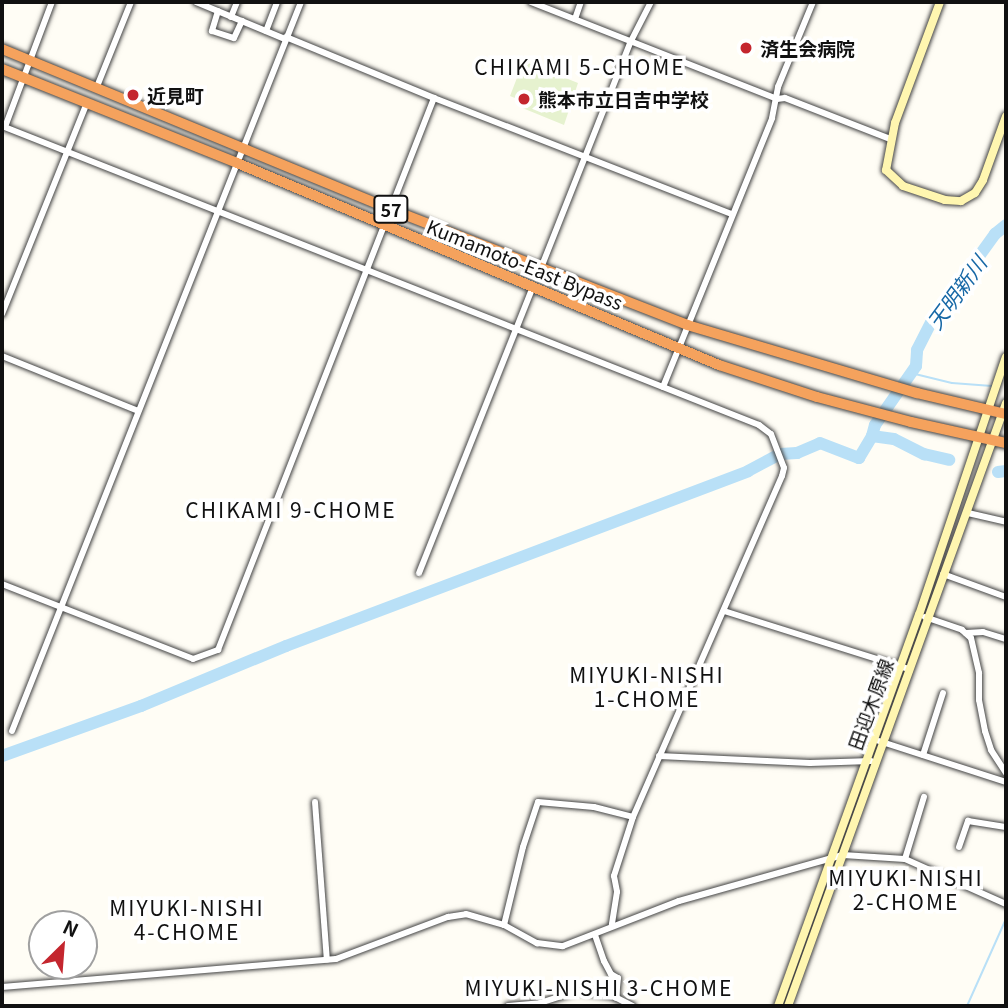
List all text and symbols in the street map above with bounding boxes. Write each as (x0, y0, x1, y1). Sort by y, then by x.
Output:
place label: 済生会病院 (760, 37, 855, 59)
marker: 済生会病院 (738, 40, 754, 56)
district label: CHIKAMI 5-CHOME (476, 53, 684, 79)
place label: 近見町 (147, 84, 204, 106)
marker: 近見町 (125, 87, 141, 103)
place label: 熊本市立日吉中学校 (538, 88, 709, 110)
marker: 熊本市立日吉中学校 (516, 91, 532, 107)
road number: 57 (372, 194, 410, 224)
street label: Kumamoto-East Bypass (424, 214, 626, 314)
water label: 天明新川 (921, 251, 991, 333)
district label: CHIKAMI 9-CHOME (187, 496, 395, 522)
street label: 田迎木原線 (843, 655, 897, 753)
district label: MIYUKI-NISHI 1-CHOME (571, 661, 723, 711)
district label: MIYUKI-NISHI 2-CHOME (830, 864, 982, 914)
district label: MIYUKI-NISHI 4-CHOME (111, 894, 263, 944)
north arrow (28, 910, 98, 980)
text: N (59, 912, 83, 943)
district label: MIYUKI-NISHI 3-CHOME (467, 974, 731, 1000)

